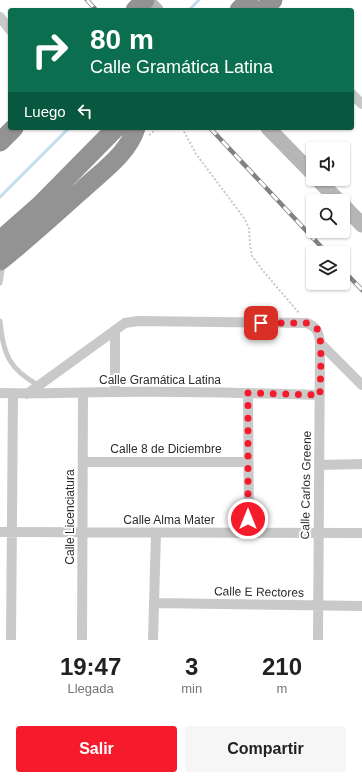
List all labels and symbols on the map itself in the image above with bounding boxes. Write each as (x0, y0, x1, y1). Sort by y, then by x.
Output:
pin (244, 306, 278, 340)
street label: Calle Gramática Latina (99, 373, 221, 387)
street label: Calle Carlos Greene (298, 430, 314, 539)
street label: Calle 8 de Diciembre (110, 442, 222, 456)
street label: Calle Licenciatura (63, 469, 77, 565)
position arrow (227, 498, 269, 540)
street label: Calle Alma Mater (123, 513, 215, 527)
street label: Calle E Rectores (214, 584, 304, 600)

